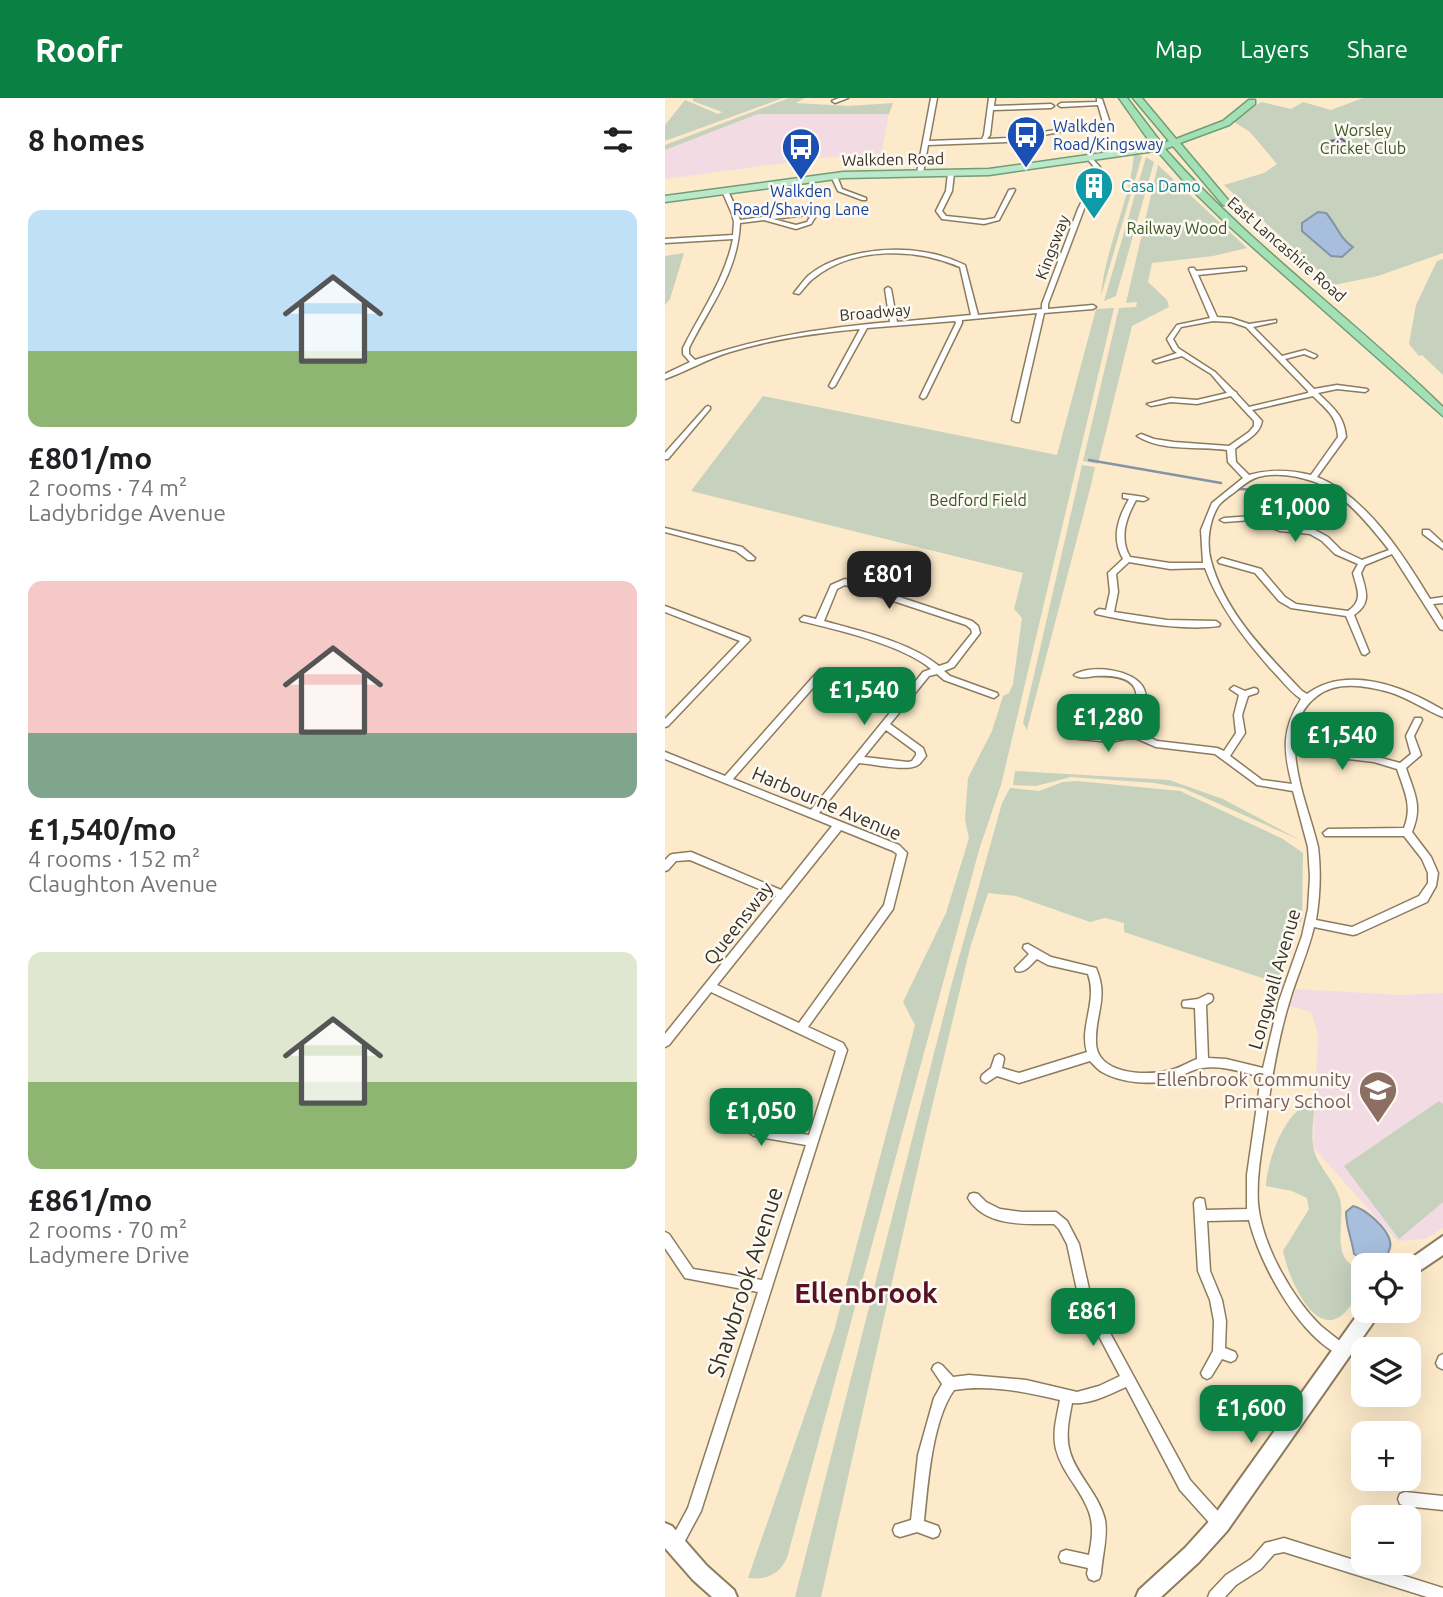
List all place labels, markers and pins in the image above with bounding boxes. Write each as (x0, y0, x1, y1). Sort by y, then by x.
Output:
bus stop icon: Walkden Road/Kingsway (1005, 114, 1047, 169)
place label: Walkden Road/Kingsway (1053, 117, 1164, 153)
bus stop icon: Walkden Road/Shaving Lane (780, 126, 822, 181)
building icon: Casa Damo (1073, 165, 1115, 220)
place label: Casa Damo (1121, 177, 1201, 195)
place label: Walkden Road/Shaving Lane (733, 182, 869, 218)
pin: £1,000 (1238, 484, 1352, 544)
pin: £801 (848, 552, 930, 611)
pin: £1,540 (807, 668, 921, 727)
pin: £1,280 (1051, 694, 1165, 754)
pin: £1,540 (1285, 712, 1399, 772)
place label: Ellenbrook Community Primary School (1156, 1068, 1351, 1112)
school or university icon: Ellenbrook Community Primary School (1357, 1069, 1399, 1124)
pin: £1,050 (704, 1088, 818, 1148)
pin: £861 (1052, 1288, 1134, 1348)
pin: £1,600 (1194, 1386, 1308, 1445)

